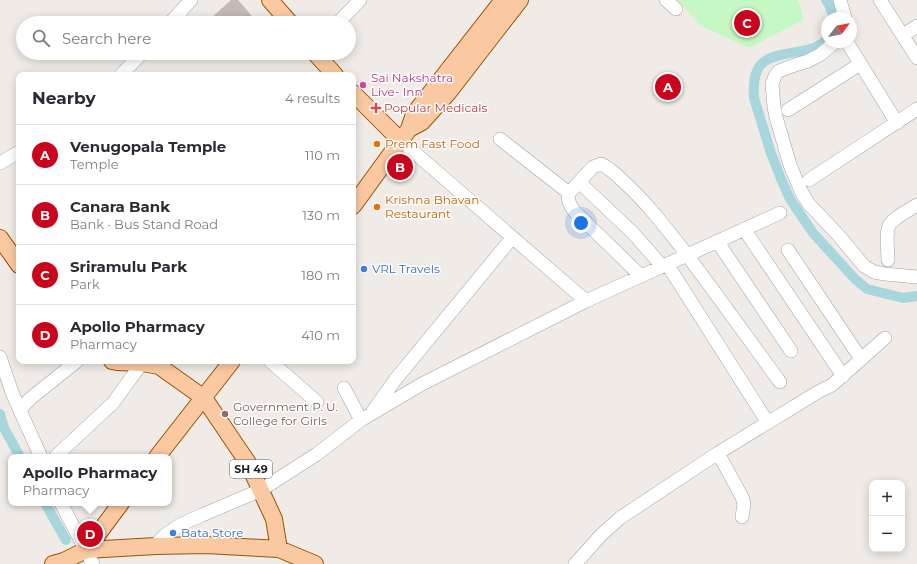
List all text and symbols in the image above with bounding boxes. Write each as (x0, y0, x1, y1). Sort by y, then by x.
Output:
pin: C (734, 8, 760, 38)
north arrow (821, 12, 857, 48)
search box (16, 16, 356, 60)
icon: search (30, 27, 52, 49)
text: Search here (62, 29, 151, 48)
place label: Sai Nakshatra Live- Inn (371, 70, 453, 99)
pin: A (655, 72, 681, 102)
marker: Sai Nakshatra Live- Inn (358, 80, 368, 90)
text: Nearby (32, 88, 96, 108)
text: 4 results (285, 90, 340, 106)
place label: Popular Medicals (384, 100, 488, 115)
marker: Popular Medicals (371, 103, 381, 113)
place label: Prem Fast Food (385, 136, 480, 151)
text: Venugopala Temple (70, 137, 226, 156)
marker: Prem Fast Food (372, 139, 382, 149)
text: A (40, 147, 50, 163)
text: 110 m (305, 147, 340, 163)
pin: B (387, 152, 413, 182)
text: Temple (70, 156, 119, 172)
place label: Krishna Bhavan Restaurant (385, 192, 479, 221)
text: Canara Bank (70, 197, 170, 216)
marker: Krishna Bhavan Restaurant (372, 202, 382, 212)
text: B (40, 207, 50, 223)
text: 130 m (302, 207, 340, 223)
your location (571, 213, 591, 233)
text: Bank · Bus Stand Road (70, 216, 218, 232)
text: Sriramulu Park (70, 257, 187, 276)
place label: VRL Travels (372, 261, 440, 276)
marker: VRL Travels (359, 264, 369, 274)
text: C (40, 267, 50, 283)
text: 180 m (301, 267, 340, 283)
text: Park (70, 276, 100, 292)
text: Apollo Pharmacy (70, 317, 205, 336)
text: D (40, 327, 50, 343)
text: 410 m (301, 327, 340, 343)
text: Pharmacy (70, 336, 137, 352)
place label: Government P. U. College for Girls (233, 399, 338, 428)
marker: Government P. U. College for Girls (220, 409, 230, 419)
popup (8, 454, 172, 506)
road number: SH 49 (230, 460, 272, 478)
text: Apollo Pharmacy (23, 463, 157, 482)
map controls (869, 480, 905, 552)
button: + (869, 480, 905, 516)
text: Pharmacy (23, 482, 89, 498)
button: − (869, 516, 905, 552)
pin: D (77, 519, 103, 549)
place label: Bata Store (181, 525, 243, 540)
marker: Bata Store (168, 528, 178, 538)

